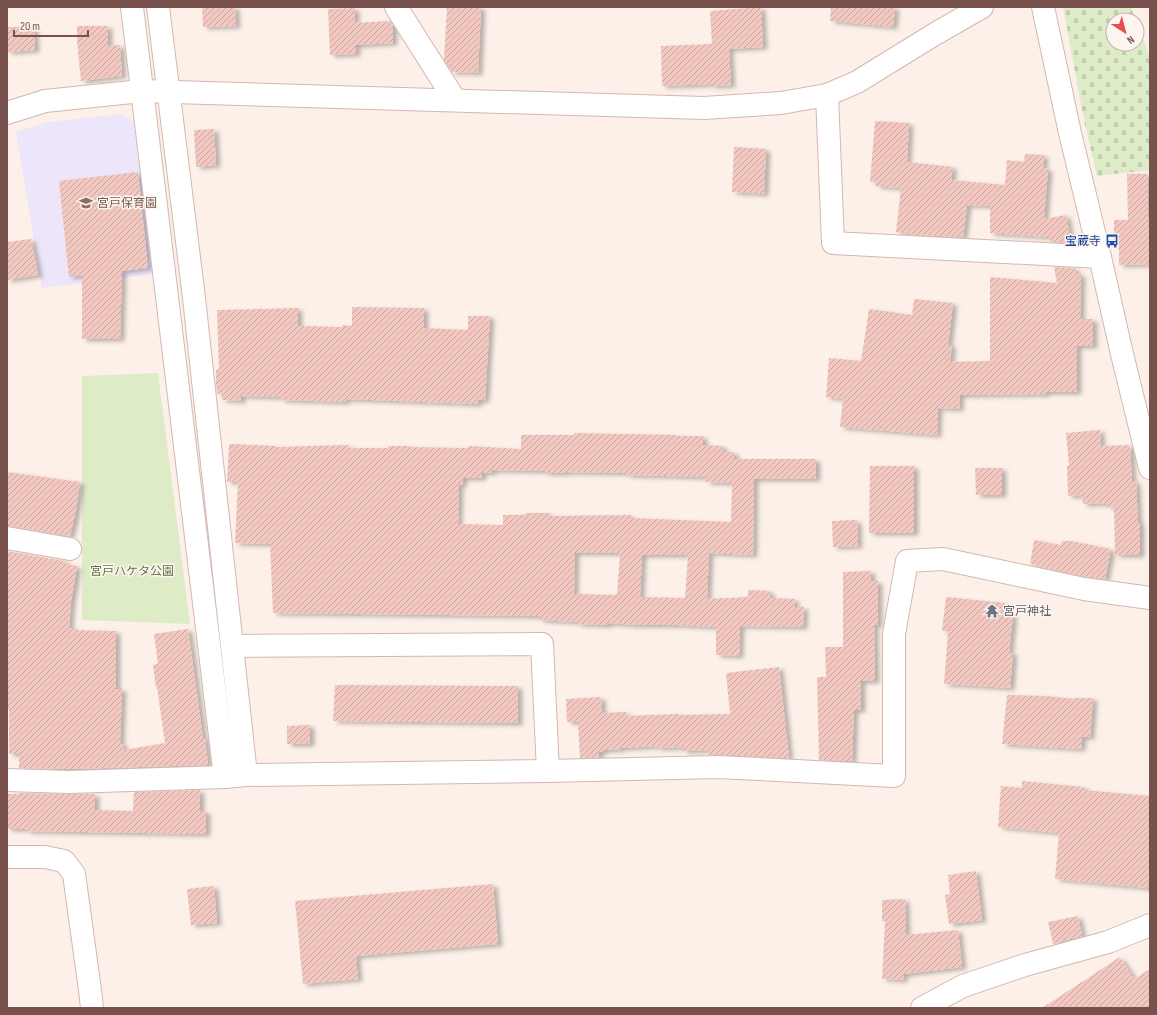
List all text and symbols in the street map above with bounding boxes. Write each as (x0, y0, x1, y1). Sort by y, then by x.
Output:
scale bar (14, 12, 88, 38)
north arrow (1105, 12, 1145, 52)
text: 20 m (20, 19, 40, 34)
text: N (1124, 33, 1137, 47)
school or university icon: 宮戸保育園 (78, 195, 94, 211)
place label: 宮戸保育園 (97, 196, 157, 211)
bus stop icon: 宝蔵寺 (1104, 233, 1120, 249)
place label: 宝蔵寺 (1065, 234, 1101, 249)
park label: 宮戸ハケタ公園 (90, 564, 174, 579)
temple icon: 宮戸神社 (984, 603, 1000, 619)
place label: 宮戸神社 (1003, 604, 1051, 619)

